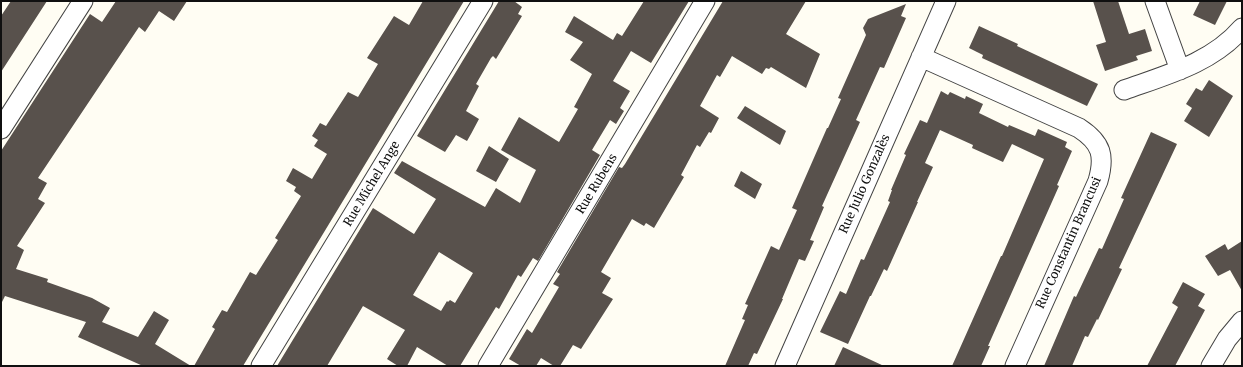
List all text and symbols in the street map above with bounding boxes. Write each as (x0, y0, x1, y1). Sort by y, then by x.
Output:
street label: Rue Julio Gonzalès (837, 132, 893, 236)
street label: Rue Michel Ange (341, 139, 403, 229)
street label: Rue Rubens (573, 151, 621, 217)
street label: Rue Constantin Brancusi (1033, 175, 1105, 311)

